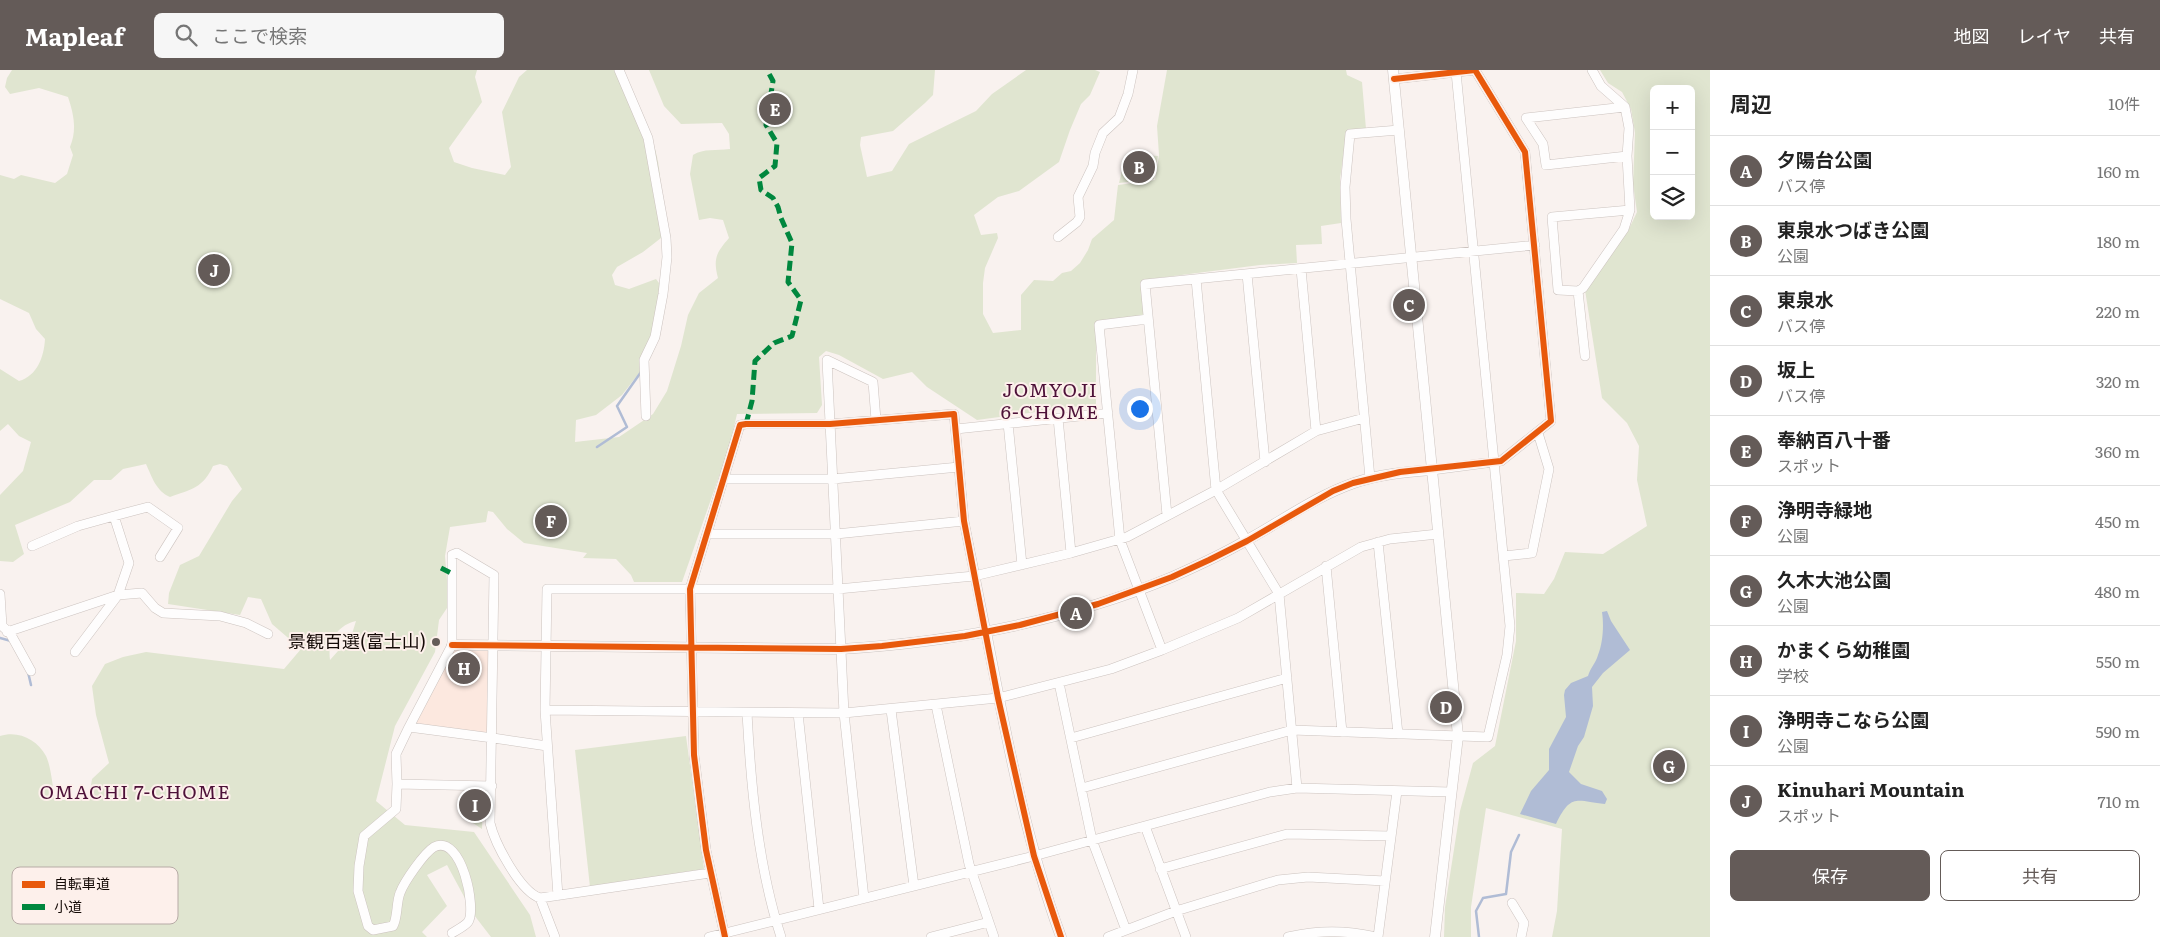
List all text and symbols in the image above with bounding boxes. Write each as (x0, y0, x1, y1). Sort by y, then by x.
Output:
search box (154, 13, 504, 58)
text: Mapleaf (25, 18, 124, 53)
icon: search (172, 21, 200, 49)
text: ここで検索 (212, 21, 307, 49)
text: 地図 (1954, 22, 1990, 49)
text: レイヤ (2018, 22, 2071, 49)
text: 共有 (2099, 22, 2135, 49)
map controls (1650, 85, 1695, 220)
button: + (1650, 85, 1695, 130)
text: 周辺 (1730, 87, 1772, 118)
pin: E (759, 90, 791, 128)
text: 10件 (2108, 91, 2140, 115)
button: − (1650, 130, 1695, 175)
text: 夕陽台公園 (1777, 145, 1872, 173)
pin: B (1123, 148, 1155, 186)
text: A (1740, 159, 1752, 183)
text: 160 m (2097, 159, 2140, 183)
text: バス停 (1777, 173, 1825, 197)
button: layers (1650, 175, 1695, 220)
text: 東泉水つばき公園 (1777, 215, 1929, 243)
text: B (1740, 229, 1752, 253)
text: 180 m (2097, 229, 2140, 253)
text: 公園 (1777, 243, 1809, 267)
pin: J (198, 251, 230, 289)
text: 東泉水 (1777, 285, 1834, 313)
pin: C (1393, 286, 1425, 324)
text: C (1740, 299, 1752, 323)
text: 220 m (2096, 299, 2140, 323)
text: バス停 (1777, 313, 1825, 337)
text: 坂上 (1777, 355, 1815, 383)
text: D (1740, 369, 1752, 393)
text: 320 m (2096, 369, 2140, 393)
district label: JOMYOJI 6-CHOME (1001, 375, 1099, 425)
text: バス停 (1777, 383, 1825, 407)
your location (1127, 396, 1153, 422)
text: 奉納百八十番 (1777, 425, 1891, 453)
text: E (1741, 439, 1751, 463)
text: 360 m (2095, 439, 2140, 463)
text: スポット (1777, 453, 1841, 477)
text: 浄明寺緑地 (1777, 495, 1872, 523)
pin: F (535, 502, 567, 540)
text: F (1741, 509, 1751, 533)
text: 450 m (2095, 509, 2140, 533)
text: 公園 (1777, 523, 1809, 547)
text: 久木大池公園 (1777, 565, 1891, 593)
text: G (1740, 579, 1752, 603)
text: 480 m (2094, 579, 2140, 603)
text: 公園 (1777, 593, 1809, 617)
pin: A (1060, 594, 1092, 632)
place label: 景観百選(富士山) (288, 627, 426, 654)
text: かまくら幼稚園 (1777, 635, 1910, 663)
marker: 景観百選(富士山) (430, 636, 442, 648)
pin: H (448, 649, 480, 687)
text: H (1739, 649, 1753, 673)
text: 550 m (2096, 649, 2140, 673)
text: 学校 (1777, 663, 1809, 687)
pin: D (1430, 688, 1462, 726)
text: 浄明寺こなら公園 (1777, 705, 1929, 733)
text: I (1743, 719, 1749, 743)
text: 590 m (2096, 719, 2140, 743)
text: 公園 (1777, 733, 1809, 757)
pin: G (1653, 747, 1685, 785)
text: Kinuhari Mountain (1777, 775, 1964, 803)
district label: OMACHI 7-CHOME (39, 777, 231, 805)
pin: I (459, 786, 491, 824)
text: J (1741, 789, 1751, 813)
text: 710 m (2097, 789, 2140, 813)
text: スポット (1777, 803, 1841, 827)
button: 保存 (1730, 850, 1930, 901)
button: 共有 (1940, 850, 2140, 901)
legend (12, 867, 178, 924)
text: 自転車道 (54, 873, 110, 893)
text: 小道 (54, 896, 82, 916)

